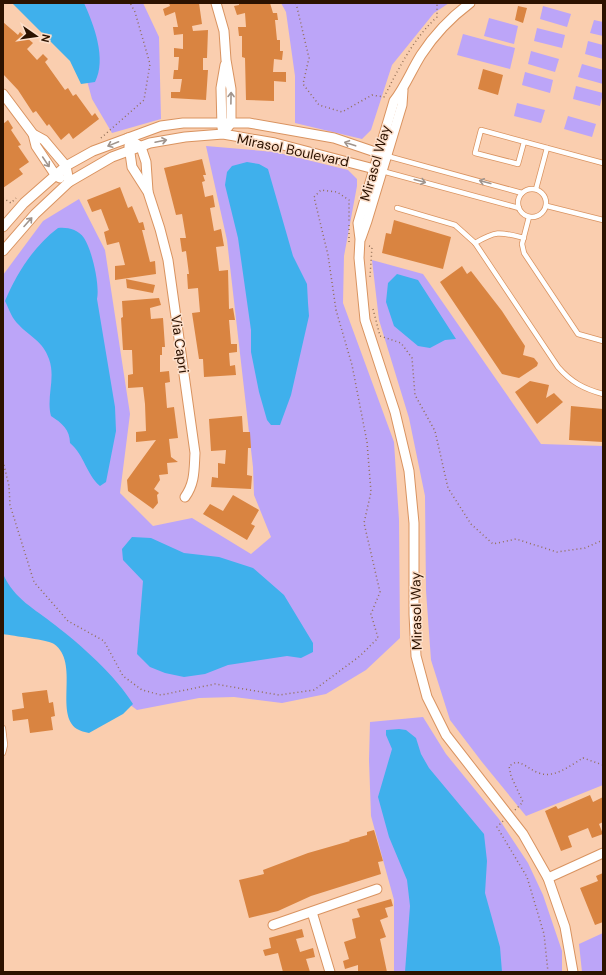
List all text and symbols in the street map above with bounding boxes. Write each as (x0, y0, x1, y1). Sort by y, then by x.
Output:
north arrow (16, 16, 56, 56)
text: N (38, 33, 53, 44)
one-way arrow (227, 92, 235, 105)
street label: Mirasol Way (356, 123, 394, 203)
street label: Mirasol Boulevard (235, 129, 351, 171)
one-way arrow (154, 136, 167, 144)
one-way arrow (344, 139, 356, 147)
one-way arrow (108, 140, 120, 148)
one-way arrow (42, 156, 50, 167)
one-way arrow (413, 178, 426, 185)
one-way arrow (478, 178, 491, 185)
one-way arrow (24, 216, 33, 227)
street label: Via Capri (167, 314, 193, 374)
street label: Mirasol Way (406, 572, 426, 650)

